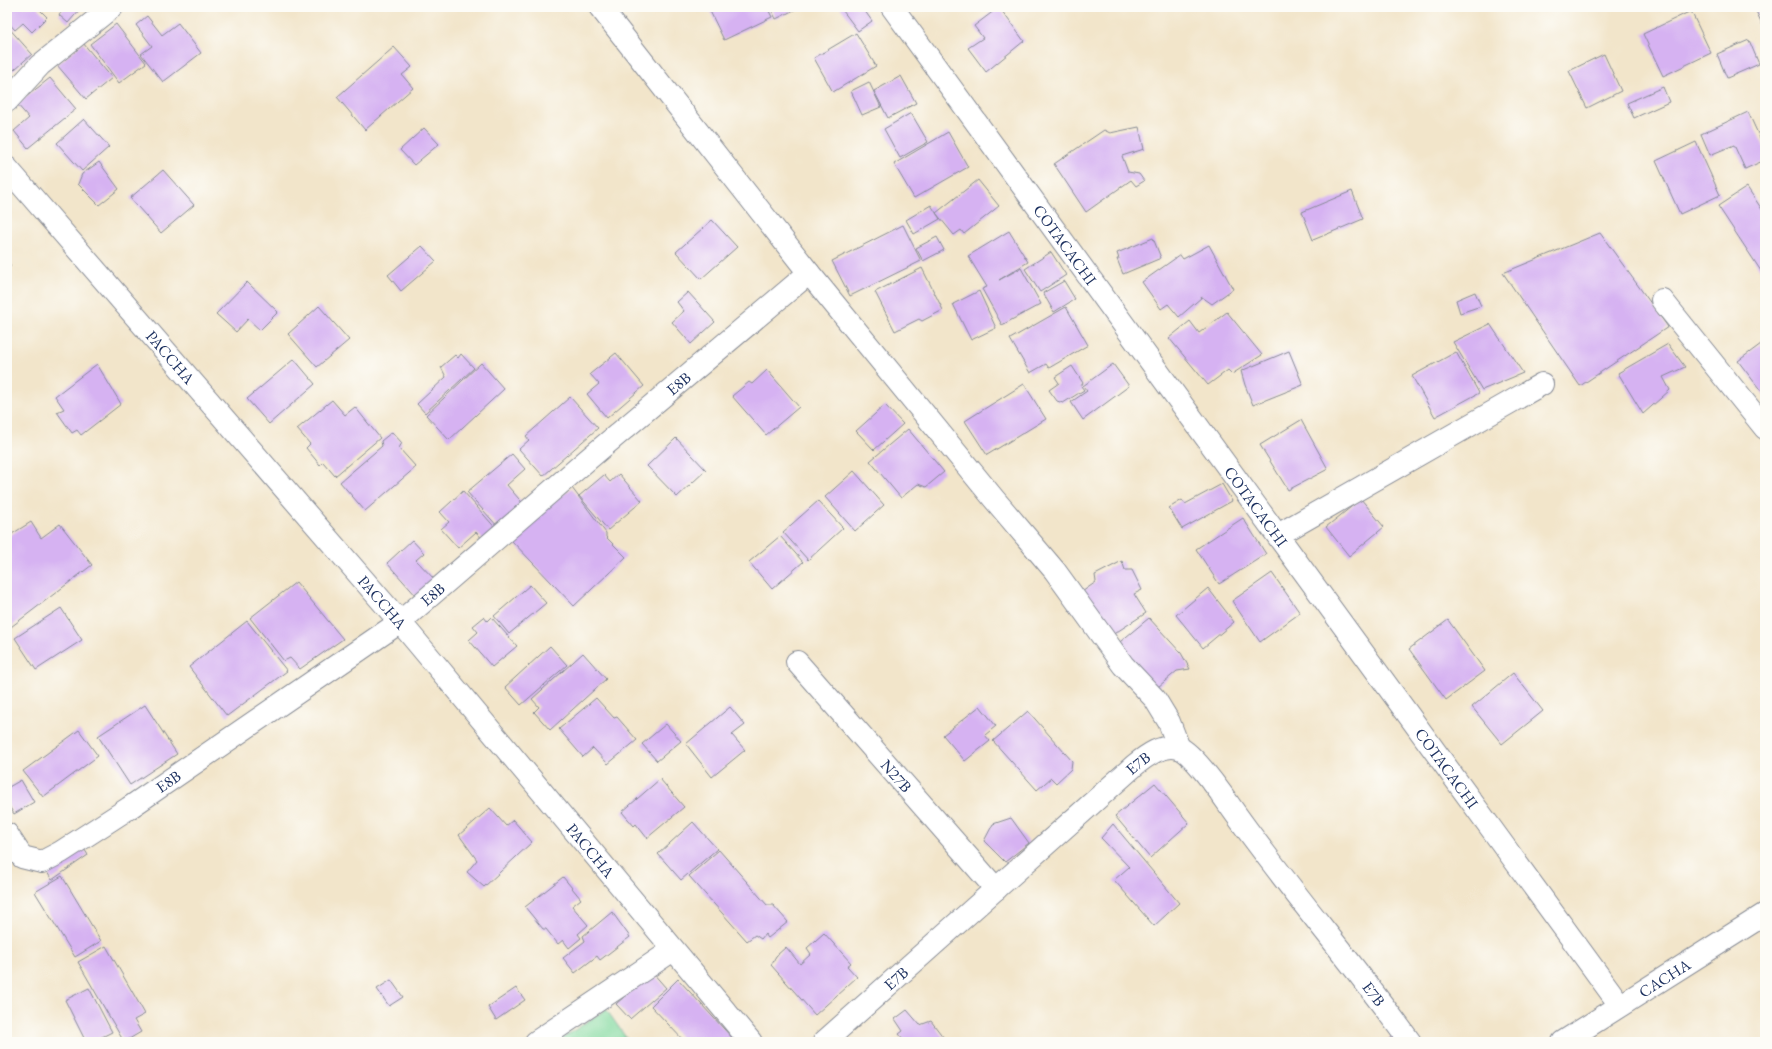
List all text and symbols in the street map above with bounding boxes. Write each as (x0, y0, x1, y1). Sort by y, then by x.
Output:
street label: COTACACHI (1029, 200, 1102, 290)
street label: PACCHA (141, 326, 200, 389)
street label: E8B (662, 367, 695, 400)
street label: COTACACHI (1220, 462, 1293, 551)
street label: PACCHA (354, 571, 412, 634)
street label: E8B (416, 578, 449, 610)
street label: COTACACHI (1411, 723, 1484, 813)
street label: E7B (1121, 746, 1154, 779)
street label: N27B (876, 755, 917, 797)
street label: E8B (151, 765, 185, 797)
street label: PACCHA (562, 819, 620, 883)
street label: CACHA (1635, 953, 1695, 1002)
street label: E7B (879, 962, 912, 995)
street label: E7B (1358, 977, 1390, 1010)

